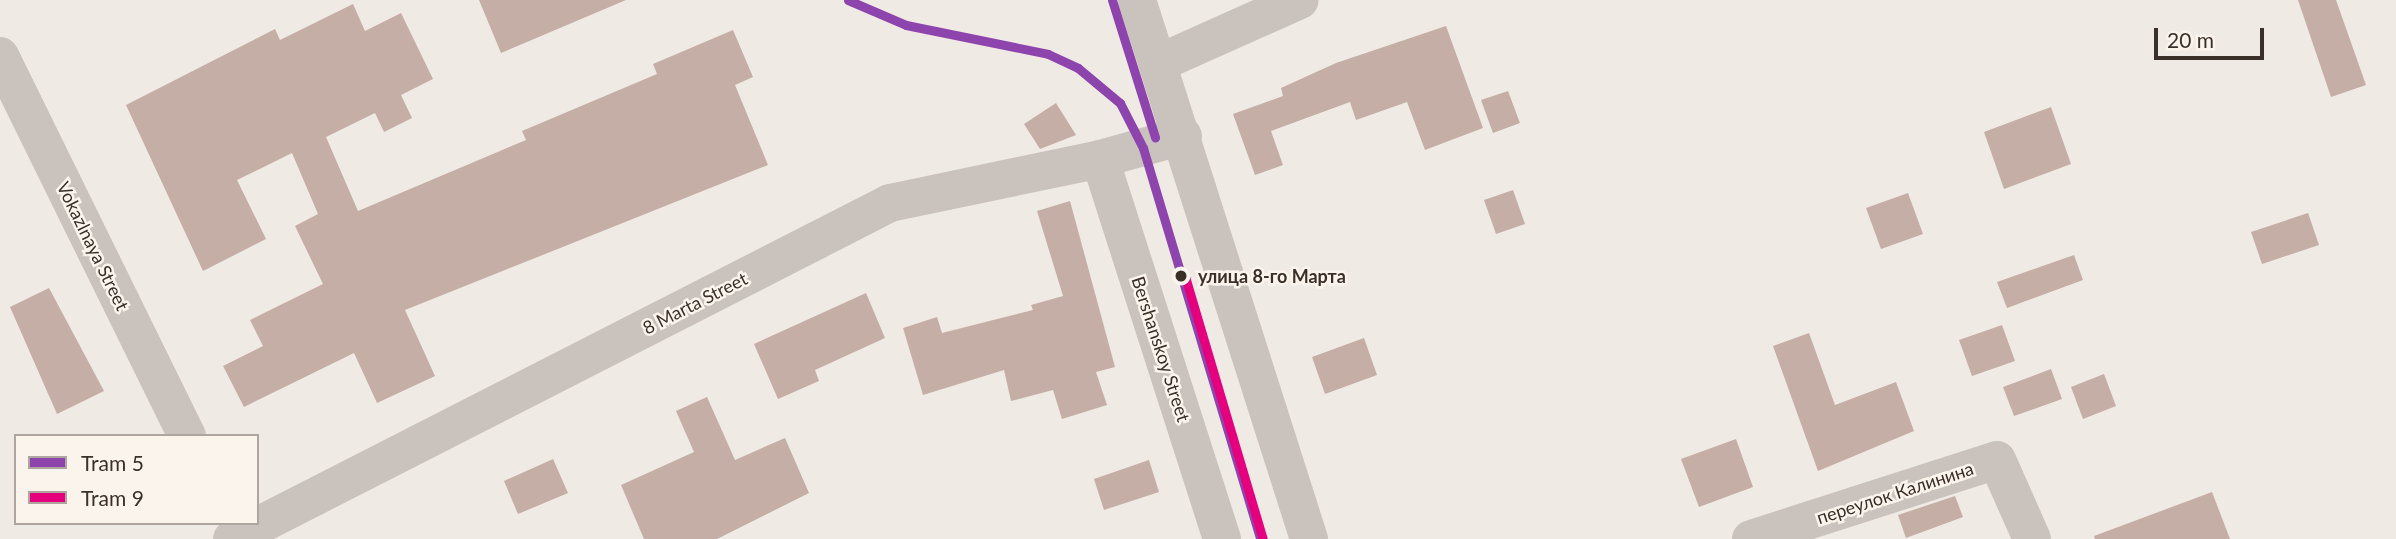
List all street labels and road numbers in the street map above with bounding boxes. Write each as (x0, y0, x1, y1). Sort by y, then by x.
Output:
street label: Vokazlnaya Street (53, 178, 133, 314)
street label: 8 Marta Street (639, 267, 751, 339)
street label: Bershanskoy Street (1127, 273, 1195, 425)
street label: переулок Калинина (1814, 457, 1976, 529)

